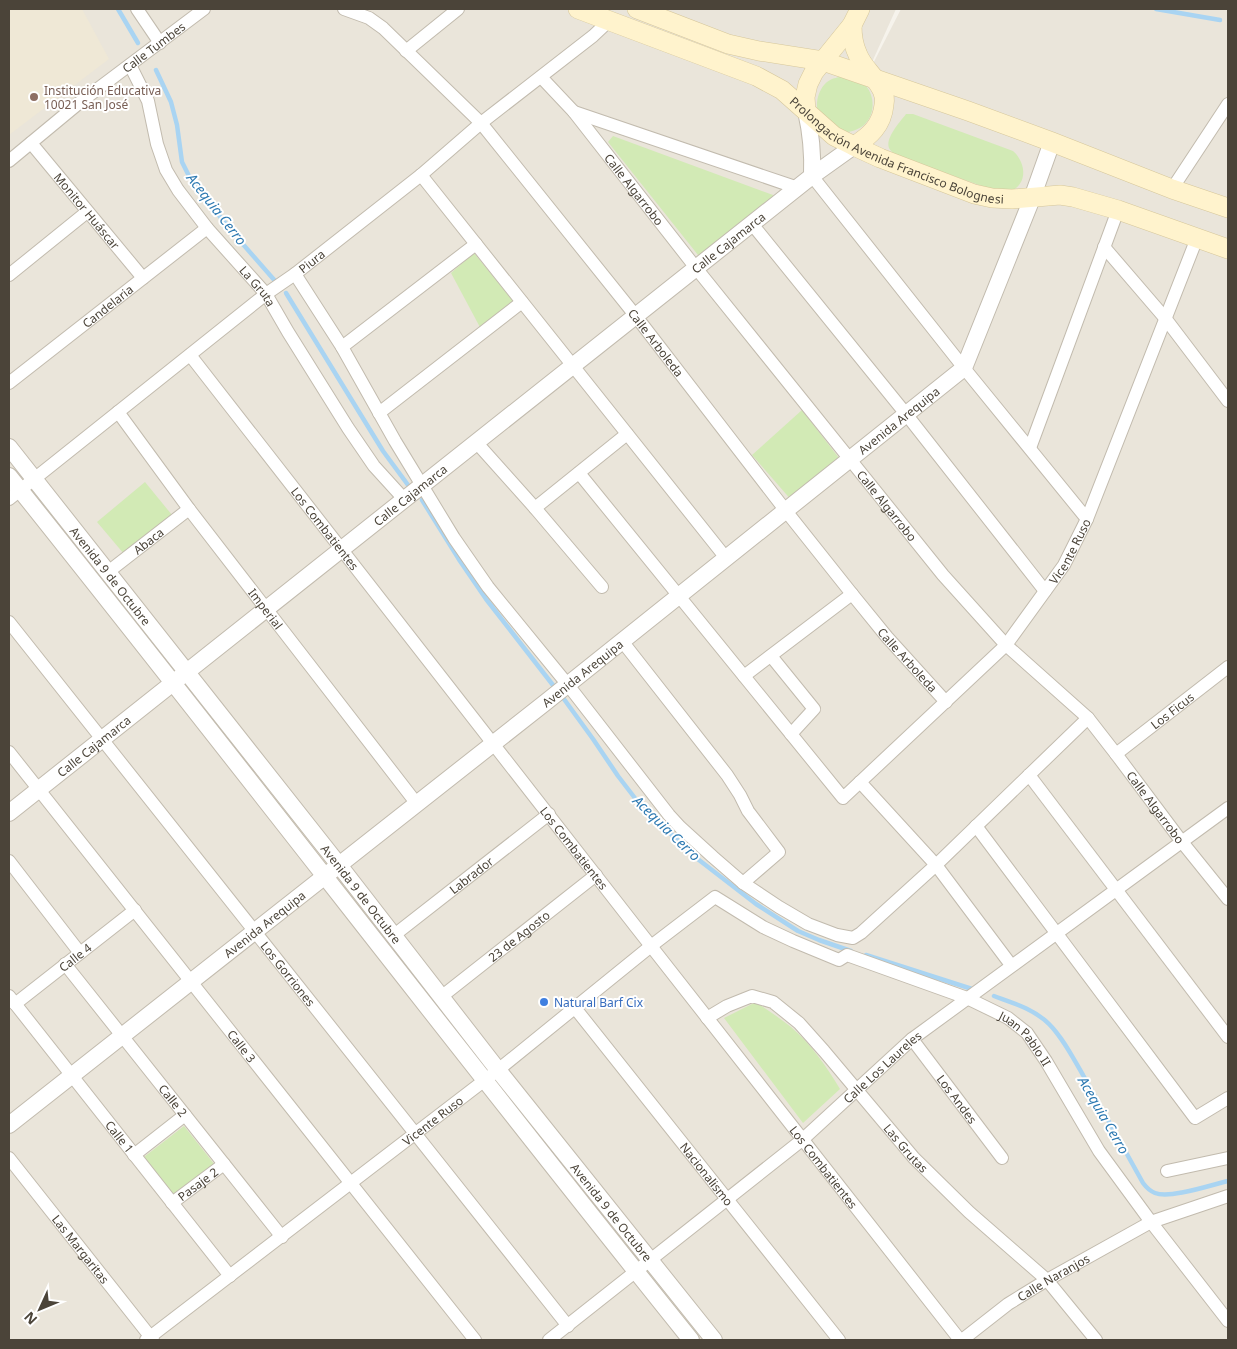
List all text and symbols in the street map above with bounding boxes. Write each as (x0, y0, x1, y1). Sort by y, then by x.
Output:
street label: Calle Tumbes (118, 18, 189, 76)
place label: Institución Educativa 10021 San José (44, 82, 161, 113)
marker: Institución Educativa 10021 San José (28, 91, 40, 103)
street label: Prolongación Avenida Francisco Bolognesi (786, 92, 1004, 207)
street label: Calle Algarrobo (601, 150, 668, 229)
water label: Acequia Cerro (182, 168, 251, 249)
street label: Monitor Huáscar (50, 169, 124, 253)
street label: Calle Cajamarca (688, 208, 769, 277)
street label: Piura (295, 245, 328, 277)
street label: La Gruta (236, 262, 280, 309)
street label: Candelaria (78, 281, 137, 331)
street label: Calle Arboleda (624, 305, 688, 380)
street label: Avenida Arequipa (854, 382, 943, 458)
street label: Calle Cajamarca (370, 460, 451, 529)
street label: Calle Algarrobo (853, 466, 921, 545)
street label: Los Combatientes (287, 483, 363, 574)
street label: Vicente Ruso (1045, 515, 1094, 587)
street label: Avenida 9 de Octubre (66, 523, 155, 629)
street label: Abaca (130, 523, 167, 558)
street label: Imperial (245, 585, 287, 632)
street label: Calle Arboleda (874, 624, 941, 696)
street label: Avenida Arequipa (538, 635, 626, 711)
street label: Los Ficus (1147, 688, 1198, 733)
street label: Calle Cajamarca (53, 711, 134, 780)
street label: Calle Algarrobo (1123, 767, 1189, 847)
water label: Acequia Cerro (629, 790, 705, 865)
street label: Los Combatientes (536, 803, 612, 893)
street label: Avenida 9 de Octubre (317, 841, 405, 947)
street label: Labrador (445, 852, 497, 898)
street label: Avenida Arequipa (220, 886, 309, 961)
street label: 23 de Agosto (485, 906, 553, 965)
street label: Los Gorriones (257, 938, 319, 1010)
street label: Calle 4 (55, 939, 95, 975)
place label: Natural Barf Cix (554, 994, 644, 1011)
marker: Natural Barf Cix (538, 996, 550, 1008)
street label: Juan Pablo II (996, 1006, 1056, 1069)
street label: Calle 3 (224, 1026, 260, 1066)
street label: Calle Los Laureles (839, 1026, 925, 1107)
street label: Los Andes (933, 1071, 981, 1127)
water label: Acequia Cerro (1074, 1072, 1134, 1157)
street label: Calle 2 (155, 1080, 192, 1120)
street label: Vicente Ruso (399, 1092, 466, 1149)
street label: Calle 1 (102, 1117, 138, 1156)
street label: Las Grutas (880, 1120, 932, 1176)
street label: Los Combatientes (786, 1122, 862, 1212)
street label: Nacionalismo (676, 1139, 737, 1209)
street label: Avenida 9 de Octubre (567, 1159, 656, 1265)
street label: Pasaje 2 (174, 1163, 221, 1205)
street label: Las Margaritas (48, 1211, 114, 1287)
street label: Calle Naranjos (1014, 1249, 1093, 1305)
north arrow (15, 1284, 65, 1334)
text: N (19, 1308, 41, 1329)

